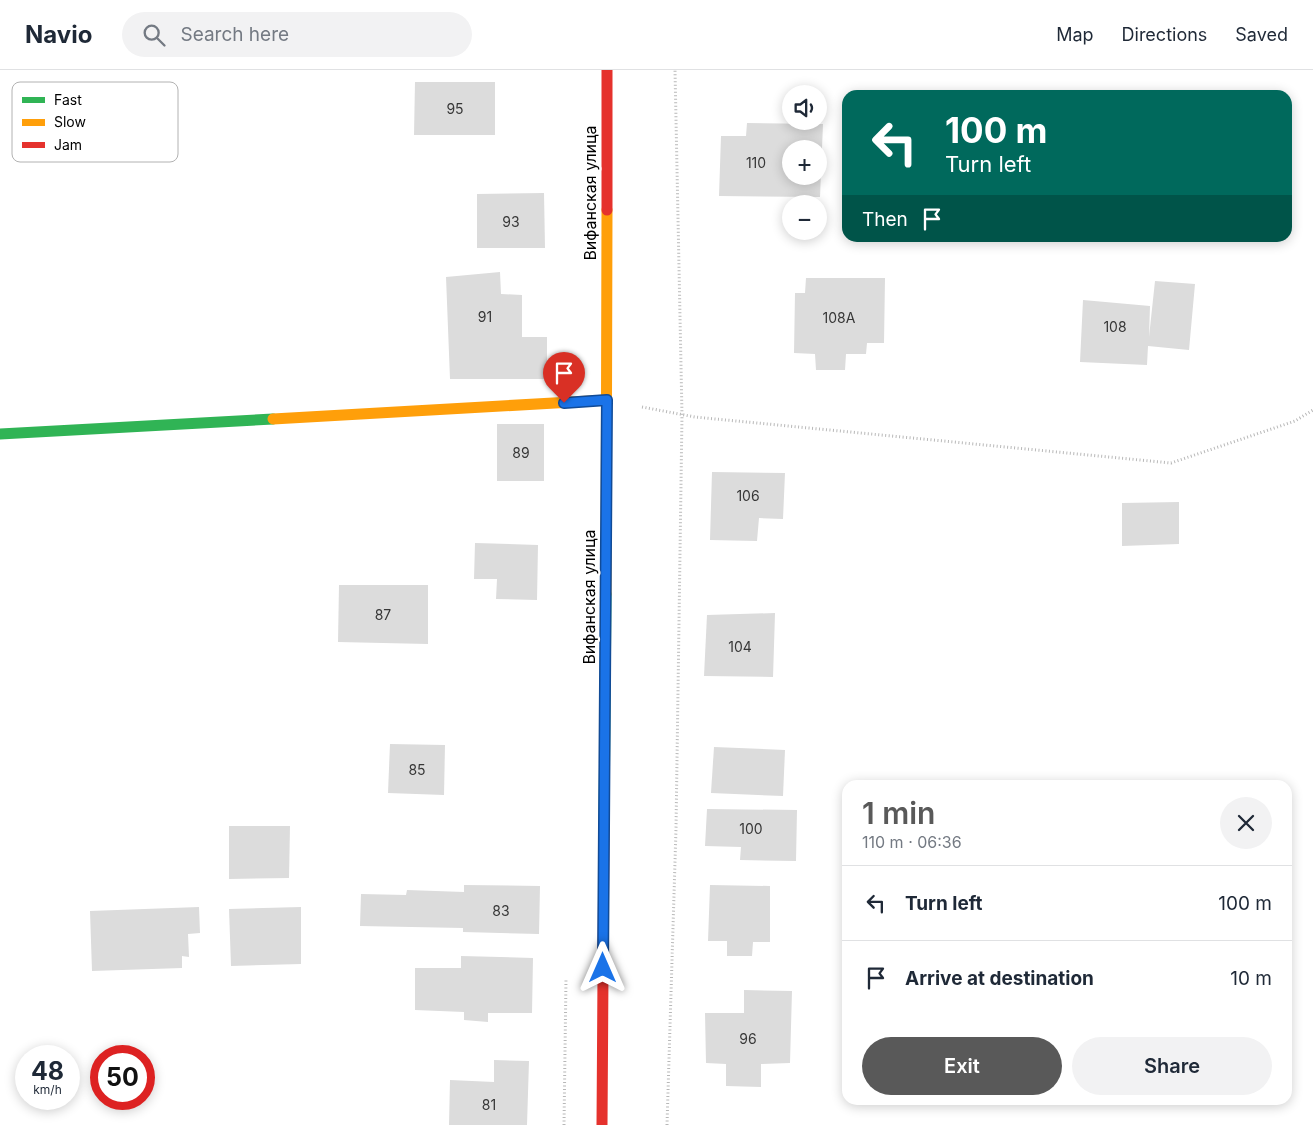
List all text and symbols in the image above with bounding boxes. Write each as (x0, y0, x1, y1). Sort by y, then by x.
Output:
search box (122, 12, 472, 57)
text: Navio (25, 20, 92, 49)
icon: search (140, 21, 168, 49)
text: Search here (180, 23, 289, 46)
text: Map (1056, 24, 1094, 45)
text: Directions (1122, 24, 1207, 45)
text: Saved (1235, 24, 1288, 45)
legend (12, 82, 178, 162)
map controls (782, 85, 827, 240)
button: sound (782, 85, 827, 130)
text: Fast (54, 91, 82, 108)
house number: 95 (446, 100, 464, 117)
text: 100 m (945, 109, 1048, 151)
icon: left (862, 110, 927, 175)
text: Slow (54, 113, 86, 130)
street label: Вифанская улица (580, 125, 600, 261)
text: Jam (54, 136, 82, 153)
button: + (782, 140, 827, 185)
text: Turn left (945, 151, 1031, 177)
house number: 110 (746, 154, 766, 171)
button: − (782, 195, 827, 240)
icon: arrive (918, 205, 946, 233)
text: Then (862, 208, 908, 231)
house number: 93 (502, 213, 520, 230)
house number: 91 (478, 308, 492, 325)
house number: 108А (823, 309, 856, 326)
house number: 108 (1103, 318, 1127, 335)
pin (543, 352, 585, 403)
icon: arrive (550, 359, 578, 387)
house number: 89 (512, 444, 530, 461)
house number: 106 (736, 487, 760, 504)
street label: Вифанская улица (579, 529, 599, 665)
house number: 87 (375, 606, 391, 623)
house number: 104 (728, 638, 752, 655)
house number: 85 (408, 761, 426, 778)
text: 1 min (862, 795, 935, 831)
button: close (1220, 797, 1272, 849)
house number: 100 (739, 820, 763, 837)
text: 110 m · 06:36 (862, 832, 962, 852)
icon: left (862, 889, 890, 917)
text: Turn left (905, 892, 983, 915)
text: 100 m (1218, 892, 1272, 915)
house number: 83 (492, 902, 510, 919)
position arrow (576, 941, 628, 993)
icon: arrive (862, 964, 890, 992)
text: Arrive at destination (905, 967, 1094, 990)
text: 10 m (1230, 967, 1272, 990)
house number: 96 (739, 1030, 757, 1047)
button: Exit (862, 1037, 1062, 1095)
button: Share (1072, 1037, 1272, 1095)
speed limit sign: 50 (90, 1045, 155, 1110)
text: 48 (31, 1056, 64, 1086)
text: km/h (33, 1082, 62, 1097)
house number: 81 (482, 1096, 496, 1113)

